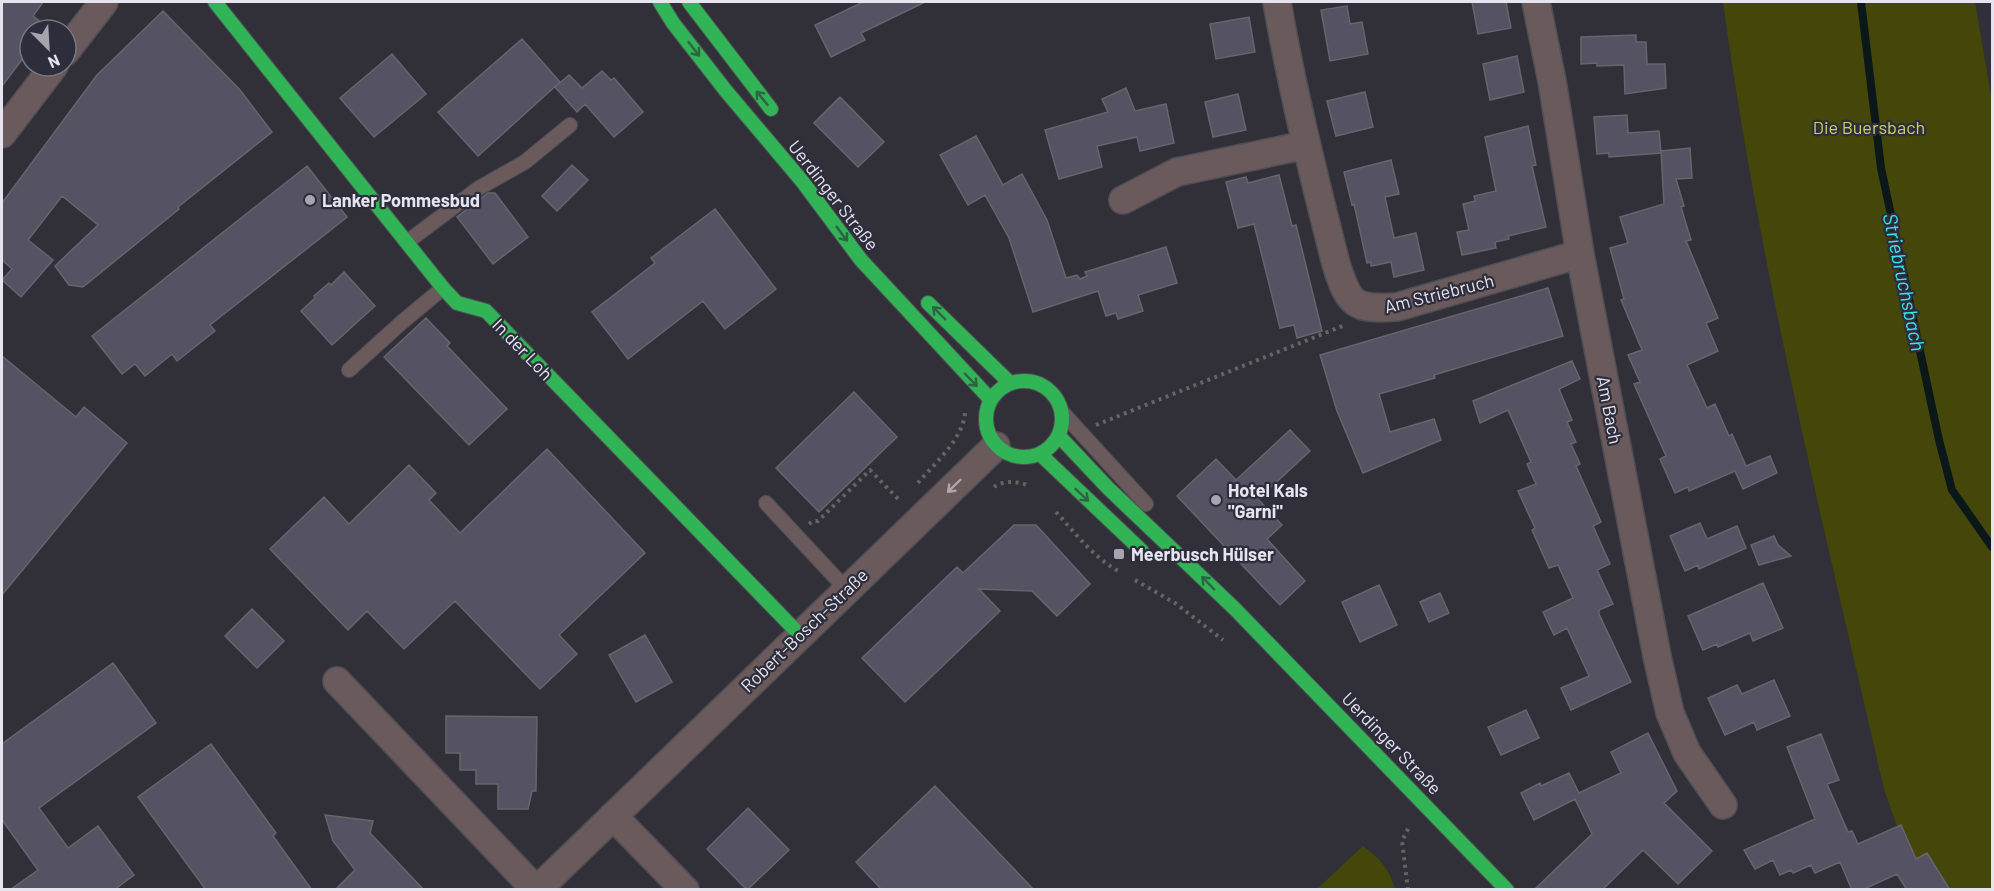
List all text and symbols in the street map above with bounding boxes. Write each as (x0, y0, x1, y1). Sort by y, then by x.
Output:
north arrow (18, 18, 78, 78)
one-way arrow (687, 41, 700, 57)
text: N (46, 51, 63, 73)
one-way arrow (755, 90, 768, 106)
park label: Die Buersbach (1813, 116, 1925, 138)
street label: Uerdinger Straße (784, 136, 884, 254)
place label: Lanker Pommesbud (322, 189, 480, 211)
marker: Lanker Pommesbud (303, 193, 317, 207)
water label: Striebruchsbach (1879, 211, 1931, 353)
one-way arrow (836, 226, 848, 242)
street label: Am Striebruch (1382, 269, 1496, 317)
one-way arrow (931, 305, 946, 320)
street label: In der Loh (488, 314, 558, 384)
one-way arrow (964, 372, 979, 387)
street label: Am Bach (1593, 374, 1627, 446)
one-way arrow (946, 479, 961, 493)
place label: Hotel Kals "Garni" (1228, 479, 1308, 522)
one-way arrow (1074, 488, 1089, 502)
marker: Hotel Kals "Garni" (1209, 493, 1223, 507)
place label: Meerbusch Hülser (1131, 543, 1274, 565)
marker: Meerbusch Hülser (1112, 547, 1126, 561)
street label: Robert-Bosch-Straße (736, 564, 872, 696)
one-way arrow (1201, 575, 1215, 590)
street label: Uerdinger Straße (1338, 687, 1446, 799)

